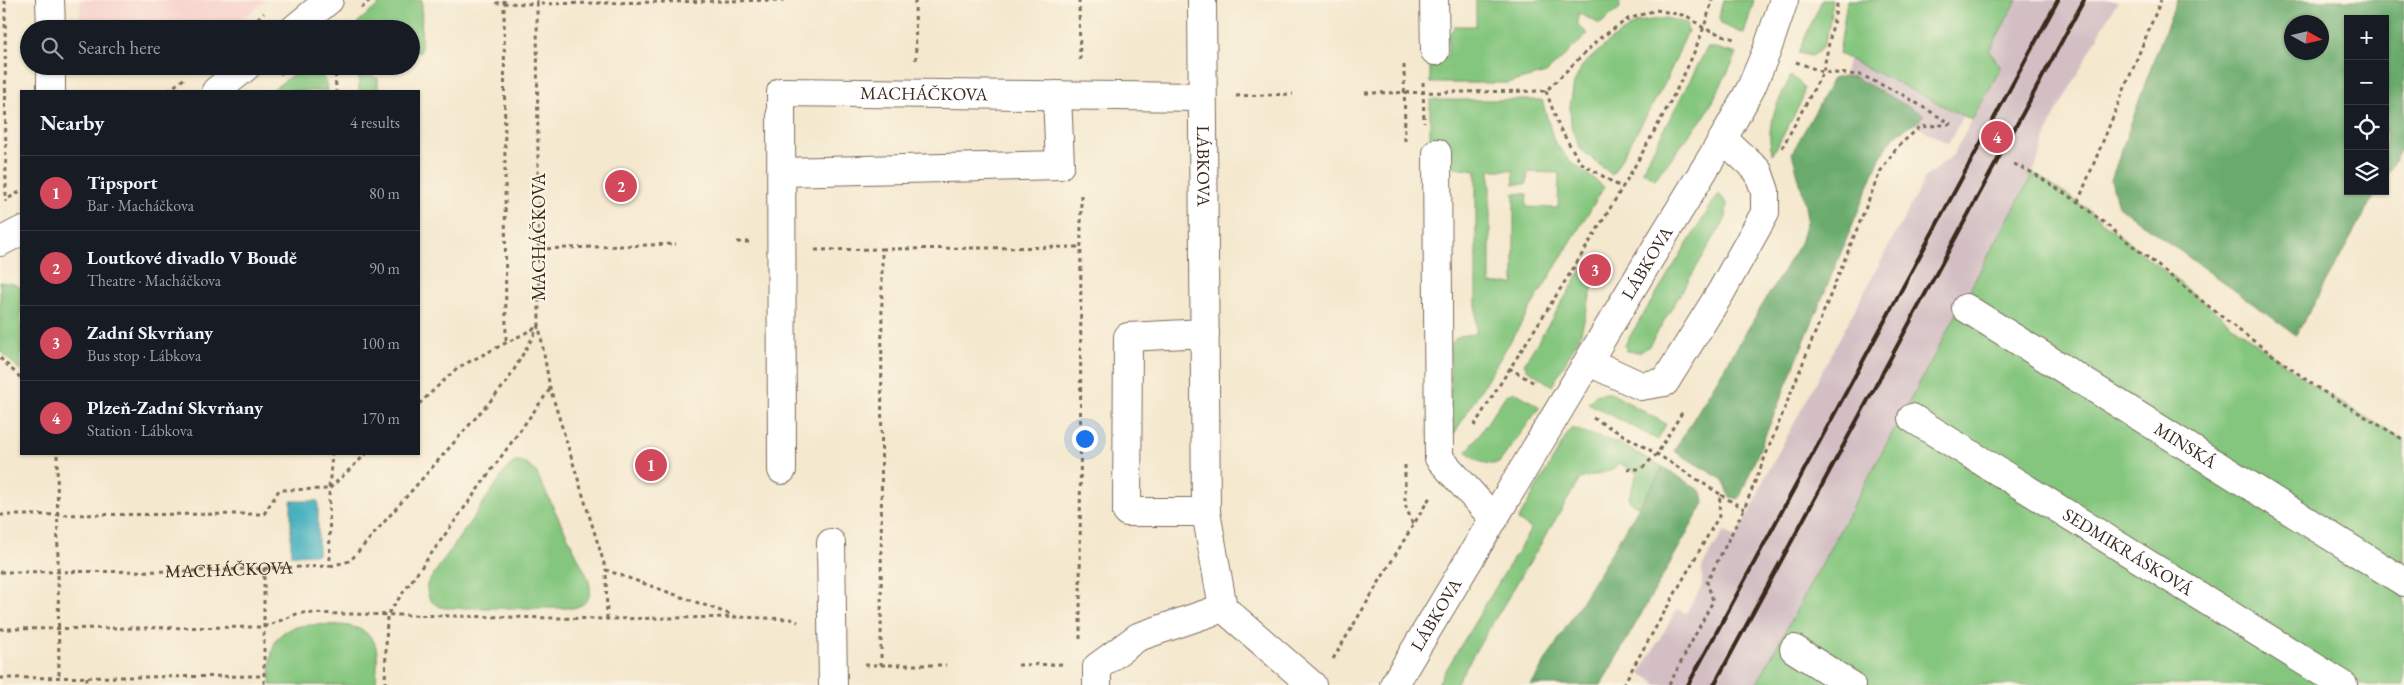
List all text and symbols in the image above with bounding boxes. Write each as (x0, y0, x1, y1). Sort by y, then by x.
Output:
north arrow (2284, 15, 2329, 60)
map controls (2344, 15, 2389, 195)
button: + (2344, 15, 2389, 60)
search box (20, 20, 420, 75)
icon: search (38, 34, 66, 62)
text: Search here (78, 35, 160, 60)
button: − (2344, 60, 2389, 105)
street label: MACHÁČKOVA (860, 81, 989, 105)
button: locate (2344, 105, 2389, 150)
text: Nearby (40, 109, 104, 136)
text: 4 results (350, 112, 400, 133)
pin: 4 (1981, 118, 2013, 156)
street label: LÁBKOVA (1192, 125, 1216, 207)
button: layers (2344, 150, 2389, 195)
pin: 2 (605, 167, 637, 205)
text: Tipsport (87, 170, 158, 195)
street label: MACHÁČKOVA (527, 173, 550, 301)
text: 1 (52, 183, 60, 204)
text: 80 m (369, 183, 400, 204)
text: Bar · Macháčkova (87, 195, 194, 216)
street label: LÁBKOVA (1616, 222, 1678, 303)
text: Loutkové divadlo V Boudě (87, 245, 297, 270)
pin: 3 (1579, 251, 1611, 289)
text: 2 (52, 258, 60, 279)
text: 90 m (369, 258, 400, 279)
text: Theatre · Macháčkova (87, 270, 221, 291)
text: Zadní Skvrňany (87, 320, 213, 345)
text: 3 (52, 333, 60, 354)
text: 100 m (361, 333, 400, 354)
text: Bus stop · Lábkova (87, 345, 201, 366)
text: Plzeň-Zadní Skvrňany (87, 395, 263, 420)
text: 4 (52, 408, 60, 429)
text: 170 m (361, 408, 400, 429)
street label: MINSKÁ (2150, 417, 2222, 473)
text: Station · Lábkova (87, 420, 193, 441)
your location (1072, 426, 1098, 452)
pin: 1 (635, 446, 667, 484)
street label: SEDMIKRÁSKOVÁ (2059, 502, 2198, 601)
street label: MACHÁČKOVA (165, 555, 294, 582)
street label: LÁBKOVA (1405, 573, 1467, 655)

